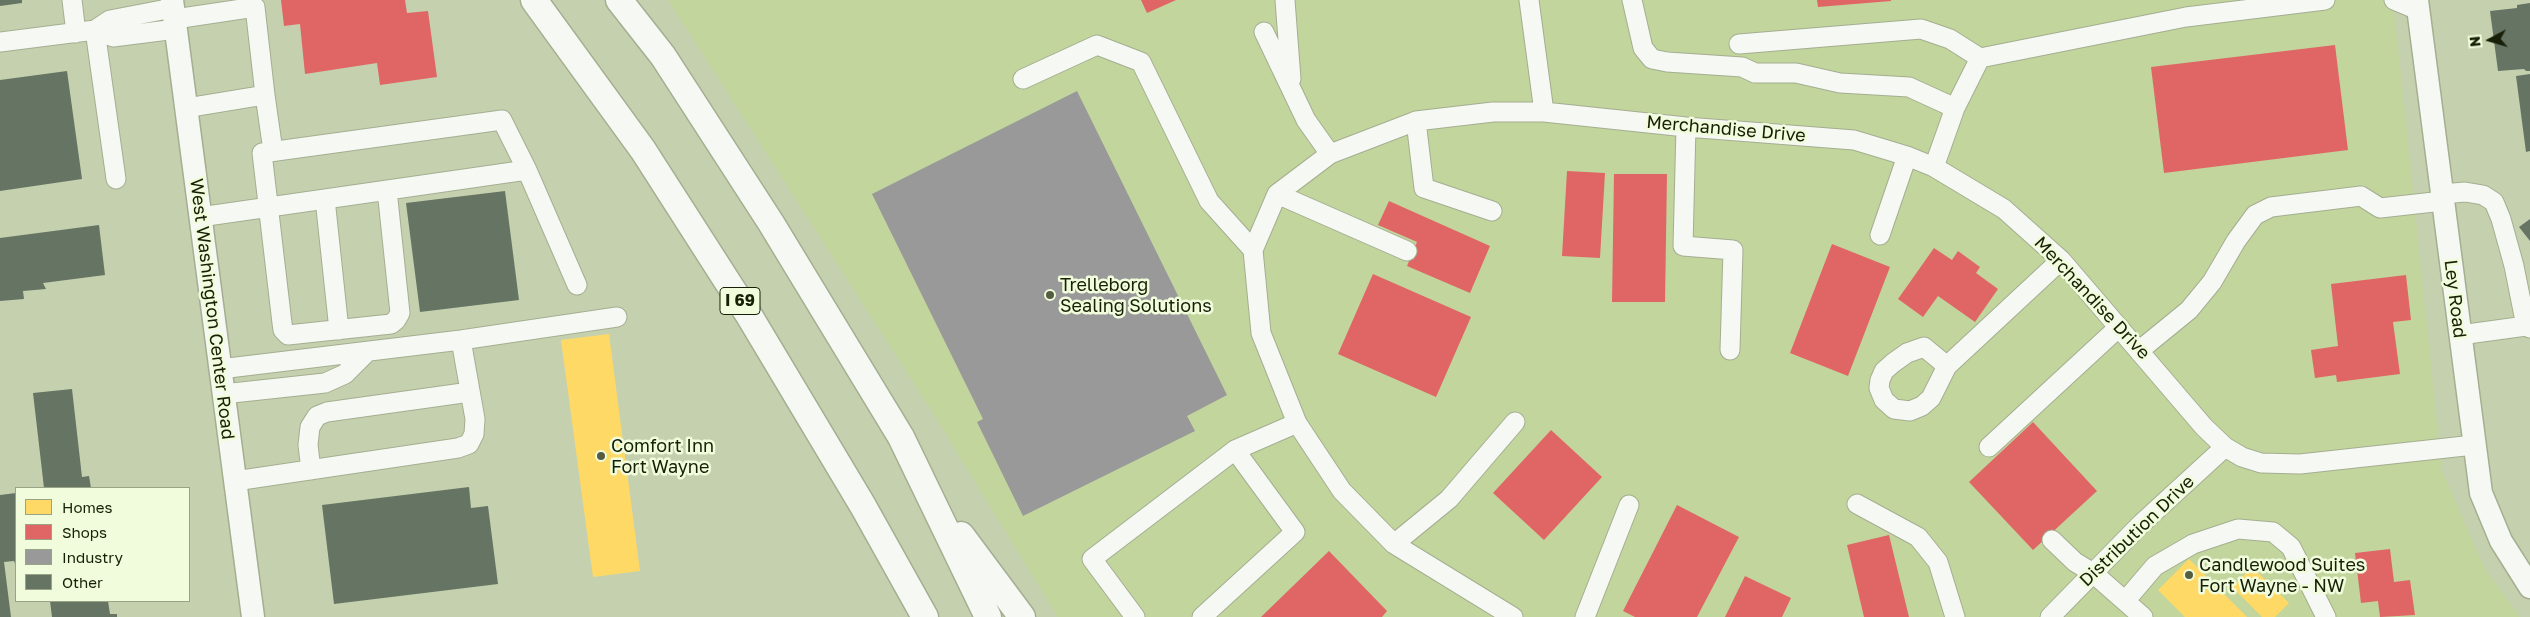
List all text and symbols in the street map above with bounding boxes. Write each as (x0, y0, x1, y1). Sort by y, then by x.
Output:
north arrow (2465, 15, 2515, 65)
text: N (2466, 35, 2484, 48)
street label: Merchandise Drive (1645, 111, 1807, 147)
street label: West Washington Center Road (185, 177, 239, 441)
street label: Merchandise Drive (2030, 232, 2154, 364)
street label: Ley Road (2439, 259, 2471, 339)
place label: Trelleborg Sealing Solutions (1060, 274, 1212, 316)
road number: I 69 (720, 288, 760, 314)
marker: Trelleborg Sealing Solutions (1044, 289, 1056, 301)
place label: Comfort Inn Fort Wayne (611, 435, 714, 478)
marker: Comfort Inn Fort Wayne (595, 450, 607, 462)
street label: Distribution Drive (2075, 471, 2199, 591)
legend (15, 487, 190, 602)
text: Homes (62, 498, 112, 516)
text: Shops (62, 523, 107, 541)
text: Industry (62, 548, 123, 566)
place label: Candlewood Suites Fort Wayne - NW (2199, 554, 2365, 596)
marker: Candlewood Suites Fort Wayne - NW (2183, 569, 2195, 581)
text: Other (62, 573, 103, 591)

